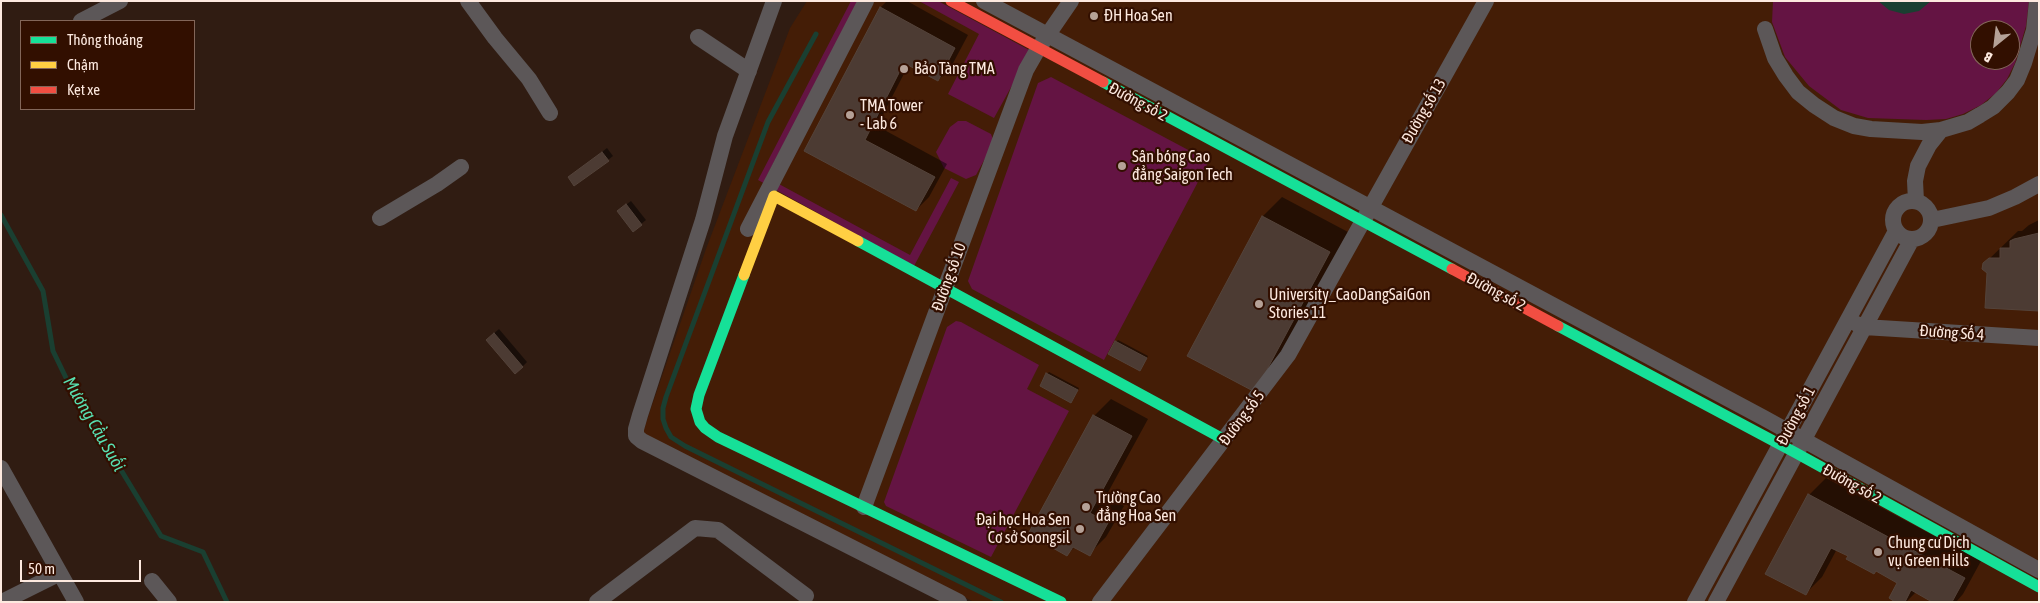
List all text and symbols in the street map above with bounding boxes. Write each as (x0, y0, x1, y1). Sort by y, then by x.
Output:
place label: ĐH Hoa Sen (1104, 6, 1173, 26)
marker: ĐH Hoa Sen (1088, 10, 1100, 22)
legend (20, 20, 195, 110)
north arrow (1970, 20, 2020, 70)
text: Thông thoáng (67, 31, 143, 48)
text: B (1981, 49, 1995, 66)
text: Chậm (67, 56, 99, 73)
place label: Bảo Tàng TMA (914, 59, 994, 79)
marker: Bảo Tàng TMA (898, 63, 910, 75)
street label: Đường số 13 (1398, 75, 1450, 147)
street label: Đường số 2 (1105, 79, 1171, 125)
text: Kẹt xe (67, 81, 100, 98)
place label: TMA Tower - Lab 6 (860, 96, 923, 134)
marker: TMA Tower - Lab 6 (844, 109, 856, 121)
place label: Sân bóng Cao đẳng Saigon Tech (1132, 147, 1233, 185)
marker: Sân bóng Cao đẳng Saigon Tech (1116, 160, 1128, 172)
street label: Đường số 10 (928, 240, 970, 314)
street label: Đường số 2 (1463, 269, 1529, 315)
place label: University_CaoDangSaiGon Stories 11 (1269, 285, 1430, 323)
marker: University_CaoDangSaiGon Stories 11 (1253, 298, 1265, 310)
street label: Đường Số 4 (1919, 321, 1985, 345)
water label: Mương Cầu Suối (58, 373, 130, 475)
street label: Đường số 1 (1773, 383, 1819, 449)
street label: Đường số 5 (1215, 387, 1269, 449)
street label: Đường số 2 (1819, 460, 1885, 508)
place label: Trường Cao đẳng Hoa Sen (1096, 488, 1176, 526)
marker: Trường Cao đẳng Hoa Sen (1080, 501, 1092, 513)
place label: Đại học Hoa Sen Cơ sở Soongsil (976, 510, 1070, 548)
marker: Đại học Hoa Sen Cơ sở Soongsil (1074, 523, 1086, 535)
place label: Chung cư Dịch vụ Green Hills (1888, 533, 1970, 571)
marker: Chung cư Dịch vụ Green Hills (1872, 546, 1884, 558)
scale bar (22, 550, 144, 582)
text: 50 m (28, 560, 55, 577)

